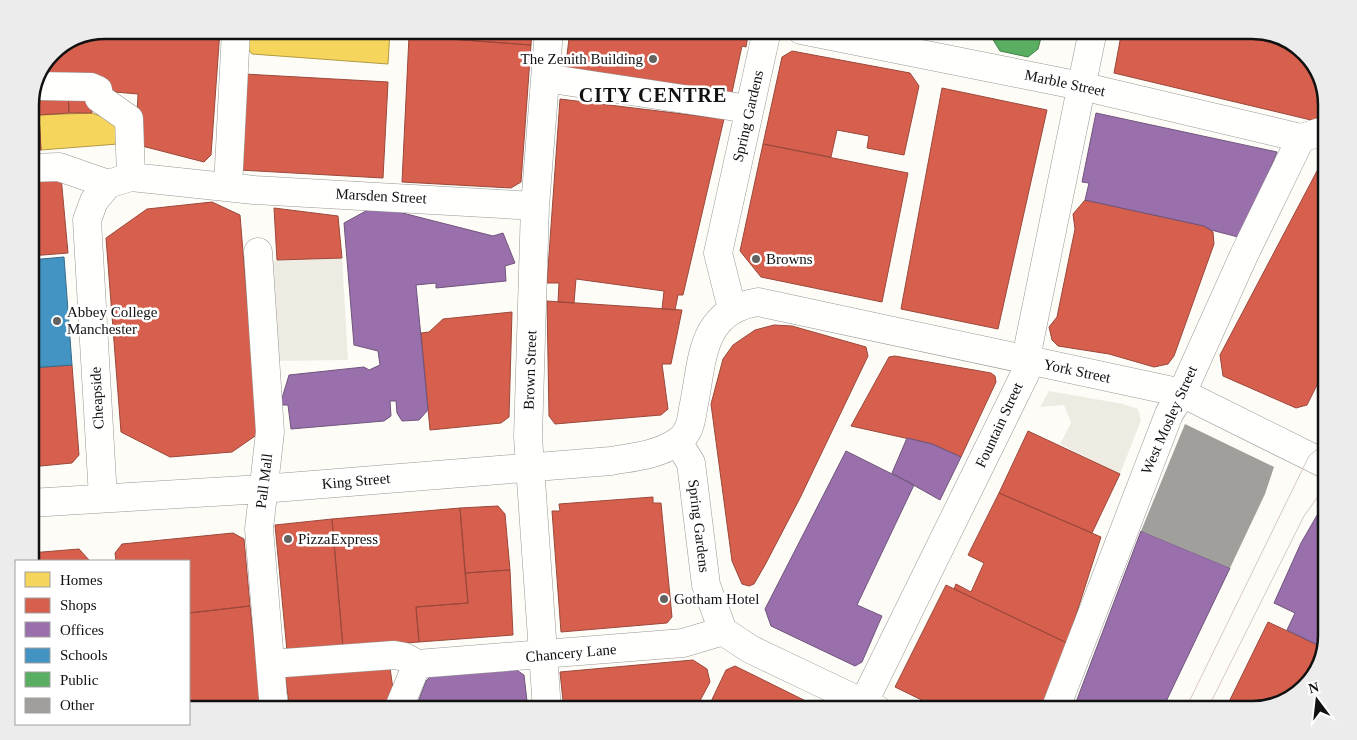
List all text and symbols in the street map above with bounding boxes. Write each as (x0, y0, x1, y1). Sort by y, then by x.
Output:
place label: The Zenith Building (521, 51, 643, 67)
marker: The Zenith Building (647, 53, 659, 65)
street label: Marble Street (1023, 67, 1108, 100)
street label: Spring Gardens (730, 68, 766, 163)
district label: CITY CENTRE (579, 84, 727, 106)
street label: Marsden Street (335, 186, 428, 206)
place label: Browns (766, 251, 813, 267)
marker: Browns (750, 253, 762, 265)
place label: Abbey College Manchester (67, 304, 158, 337)
marker: Abbey College Manchester (51, 315, 63, 327)
street label: Brown Street (521, 329, 539, 410)
street label: York Street (1042, 356, 1113, 386)
street label: West Mosley Street (1138, 362, 1200, 477)
street label: Cheapside (87, 366, 107, 430)
street label: Fountain Street (972, 379, 1026, 470)
street label: Pall Mall (253, 453, 275, 509)
street label: King Street (321, 470, 392, 492)
street label: Spring Gardens (685, 478, 713, 574)
place label: PizzaExpress (298, 531, 378, 547)
marker: PizzaExpress (282, 533, 294, 545)
legend (15, 560, 190, 725)
text: Homes (60, 572, 103, 588)
place label: Gotham Hotel (674, 591, 759, 607)
marker: Gotham Hotel (658, 593, 670, 605)
text: Shops (60, 597, 97, 613)
text: Offices (60, 622, 104, 638)
street label: Chancery Lane (525, 641, 617, 665)
text: Schools (60, 647, 108, 663)
text: Public (60, 672, 99, 688)
north arrow (1292, 675, 1342, 725)
text: N (1307, 679, 1321, 696)
text: Other (60, 697, 94, 713)

